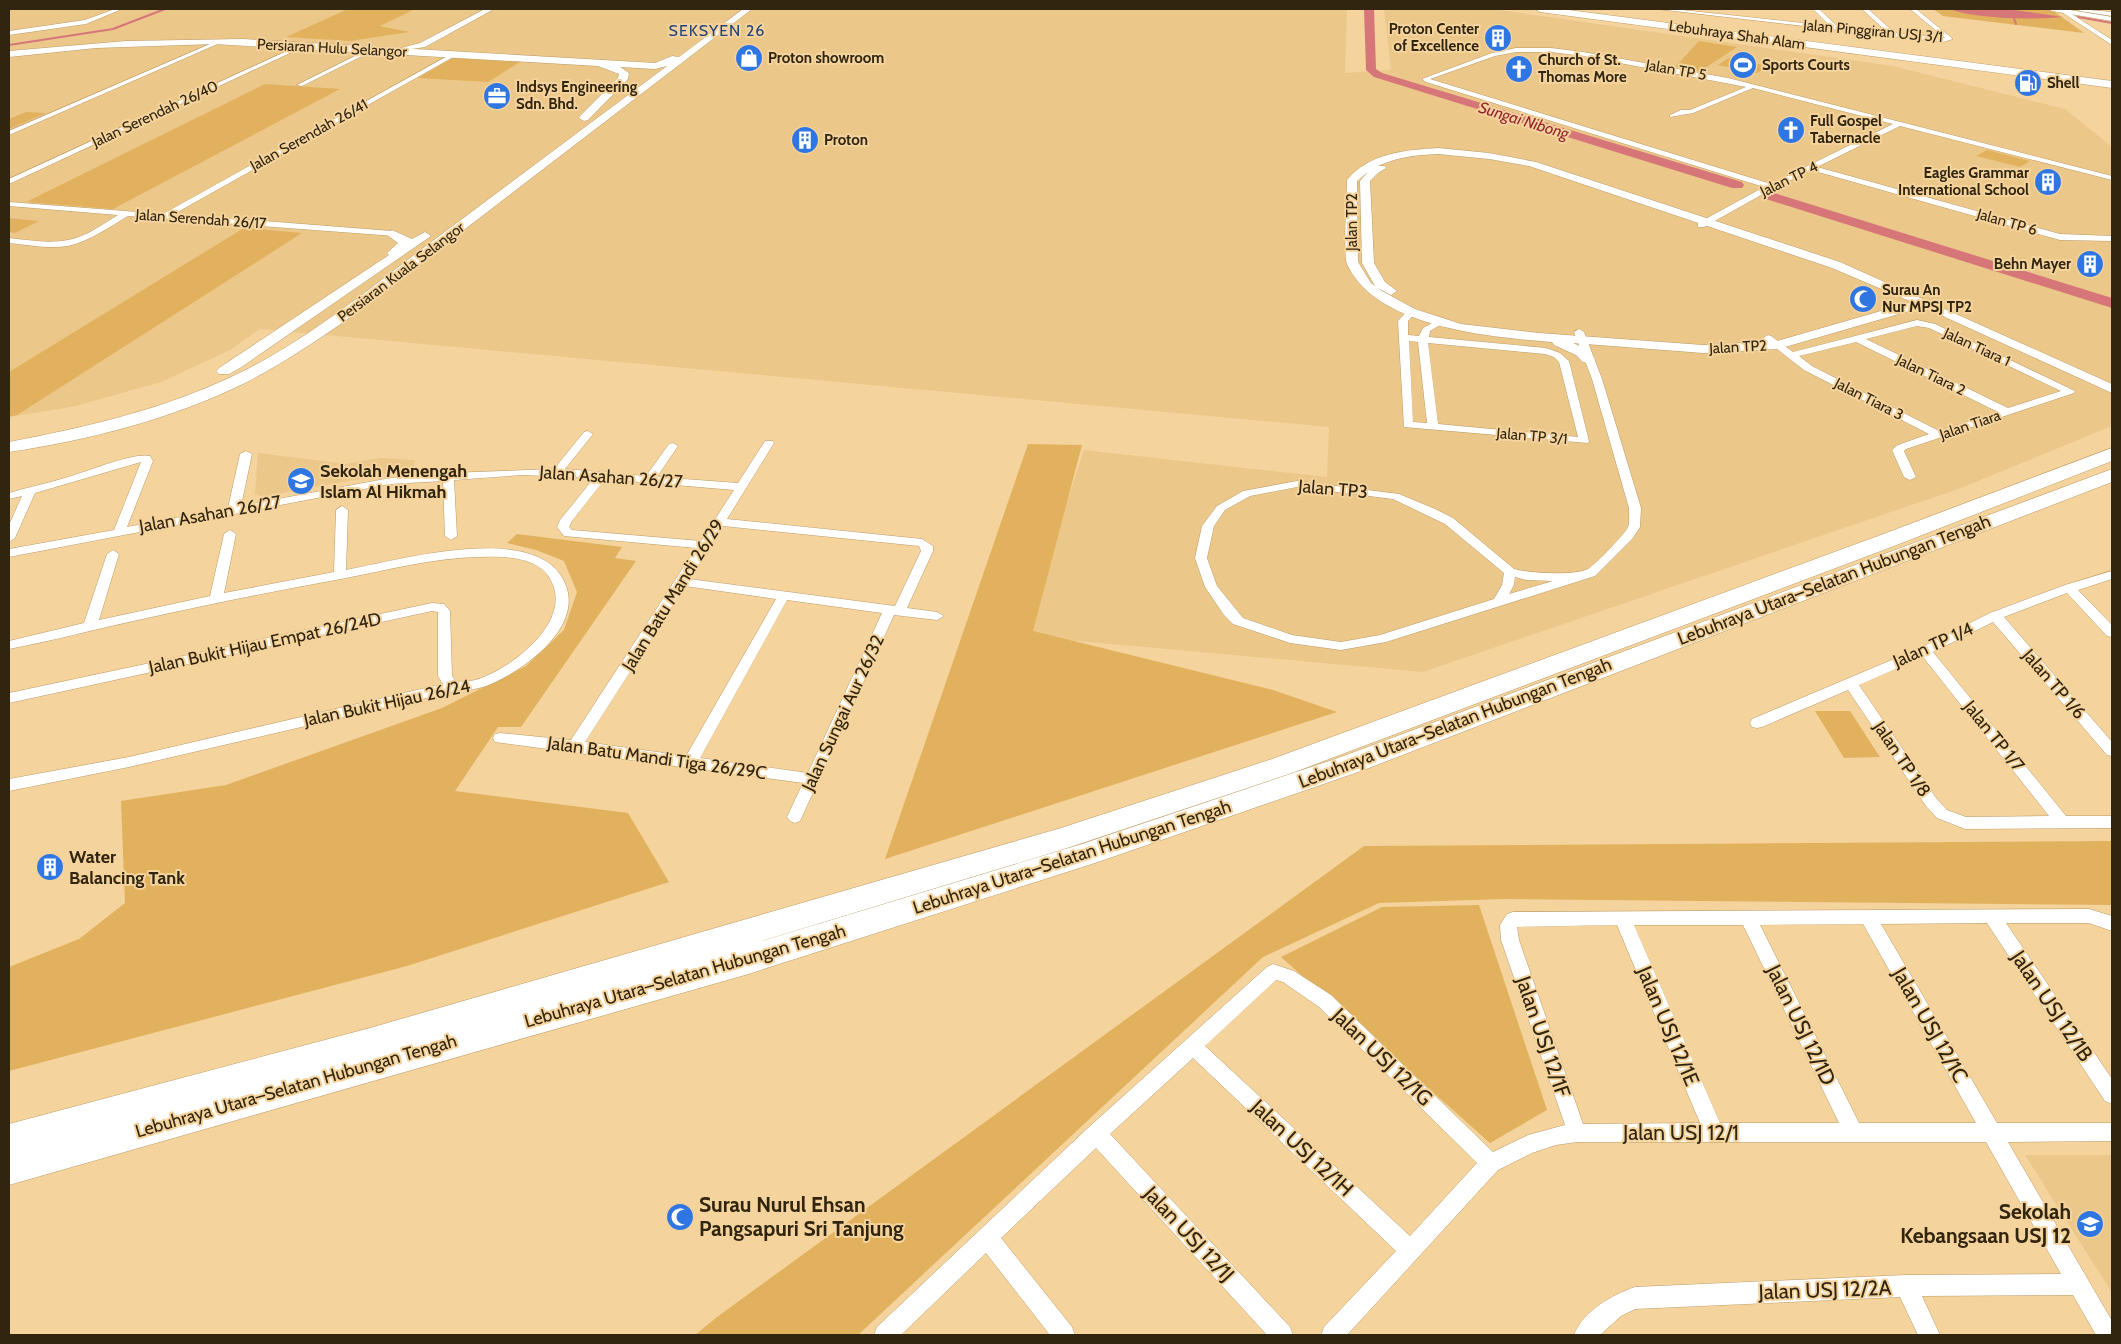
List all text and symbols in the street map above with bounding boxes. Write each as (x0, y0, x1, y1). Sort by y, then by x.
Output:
street label: Jalan Pinggiran USJ 3/1 (1801, 16, 1944, 46)
street label: Lebuhraya Shah Alam (1668, 17, 1806, 53)
place label: Proton Center of Excellence (1389, 20, 1479, 55)
district label: SEKSYEN 26 (669, 21, 765, 40)
building icon: Proton Center of Excellence (1483, 23, 1513, 53)
street label: Persiaran Hulu Selangor (257, 35, 408, 61)
shop icon: Proton showroom (734, 43, 764, 73)
place label: Proton showroom (768, 49, 884, 67)
sports icon: Sports Courts (1728, 50, 1758, 80)
place label: Church of St. Thomas More (1538, 51, 1627, 86)
church icon: Church of St. Thomas More (1504, 54, 1534, 84)
street label: Jalan TP 5 (1643, 56, 1708, 84)
place label: Sports Courts (1762, 56, 1850, 74)
fuel station icon: Shell (2013, 68, 2043, 98)
place label: Shell (2047, 74, 2080, 92)
street label: Jalan Serendah 26/40 (88, 77, 221, 152)
place label: Indsys Engineering Sdn. Bhd. (516, 78, 638, 113)
office icon: Indsys Engineering Sdn. Bhd. (482, 81, 512, 111)
street label: Jalan Serendah 26/41 (246, 95, 371, 175)
water label: Sungai Nibong (1477, 98, 1572, 143)
place label: Full Gospel Tabernacle (1810, 112, 1882, 147)
church icon: Full Gospel Tabernacle (1776, 115, 1806, 145)
building icon: Proton (790, 125, 820, 155)
place label: Proton (824, 131, 868, 149)
street label: Jalan TP 4 (1756, 157, 1821, 201)
place label: Eagles Grammar International School (1898, 164, 2029, 199)
building icon: Eagles Grammar International School (2033, 167, 2063, 197)
street label: Jalan TP2 (1343, 193, 1361, 252)
street label: Jalan Serendah 26/17 (134, 205, 267, 233)
street label: Jalan TP 6 (1974, 205, 2039, 239)
street label: Persiaran Kuala Selangor (334, 218, 468, 326)
building icon: Behn Mayer (2075, 249, 2105, 279)
place label: Behn Mayer (1994, 255, 2071, 273)
place label: Surau An Nur MPSJ TP2 (1882, 281, 1972, 316)
mosque icon: Surau An Nur MPSJ TP2 (1848, 284, 1878, 314)
street label: Jalan Tiara 1 (1940, 323, 2013, 370)
street label: Jalan TP2 (1708, 336, 1767, 358)
street label: Jalan Tiara 2 (1893, 350, 1969, 400)
street label: Jalan Tiara 3 (1831, 374, 1906, 424)
street label: Jalan Tiara (1936, 406, 2004, 444)
street label: Jalan TP 3/1 (1495, 424, 1568, 448)
place label: Sekolah Menengah Islam Al Hikmah (320, 460, 467, 503)
street label: Jalan Asahan 26/27 (538, 461, 683, 493)
school or university icon: Sekolah Menengah Islam Al Hikmah (286, 466, 316, 496)
street label: Jalan TP3 (1296, 475, 1369, 503)
street label: Jalan Asahan 26/27 (136, 491, 283, 537)
street label: Lebuhraya Utara–Selatan Hubungan Tengah (1674, 510, 1994, 650)
street label: Jalan Batu Mandi 26/29 (617, 515, 729, 676)
street label: Jalan Bukit Hijau Empat 26/24D (146, 608, 383, 679)
street label: Jalan TP 1/4 (1889, 618, 1976, 673)
street label: Jalan Sungai Aur 26/32 (797, 631, 889, 796)
street label: Jalan TP 1/6 (2017, 644, 2090, 723)
street label: Lebuhraya Utara–Selatan Hubungan Tengah (1295, 653, 1615, 793)
street label: Jalan Bukit Hijau 26/24 (301, 675, 472, 732)
street label: Jalan TP 1/7 (1958, 695, 2029, 776)
street label: Jalan TP 1/8 (1868, 716, 1935, 801)
street label: Jalan Batu Mandi Tiga 26/29C (545, 732, 768, 784)
street label: Lebuhraya Utara–Selatan Hubungan Tengah (910, 795, 1234, 919)
place label: Water Balancing Tank (69, 846, 185, 889)
building icon: Water Balancing Tank (35, 852, 65, 882)
street label: Lebuhraya Utara–Selatan Hubungan Tengah (522, 919, 848, 1033)
street label: Jalan USJ 12/1B (2006, 945, 2099, 1066)
street label: Jalan USJ 12/1D (1761, 960, 1841, 1089)
street label: Jalan USJ 12/1E (1632, 961, 1705, 1089)
street label: Jalan USJ 12/1C (1887, 962, 1973, 1087)
street label: Jalan USJ 12/1F (1511, 972, 1576, 1101)
street label: Jalan USJ 12/1G (1326, 1002, 1438, 1111)
street label: Lebuhraya Utara–Selatan Hubungan Tengah (133, 1029, 459, 1143)
street label: Jalan USJ 12/1H (1245, 1093, 1359, 1201)
street label: Jalan USJ 12/1 (1622, 1120, 1739, 1145)
street label: Jalan USJ 12/1J (1138, 1180, 1240, 1286)
place label: Surau Nurul Ehsan Pangsapuri Sri Tanjung (699, 1192, 904, 1241)
place label: Sekolah Kebangsaan USJ 12 (1900, 1199, 2071, 1248)
mosque icon: Surau Nurul Ehsan Pangsapuri Sri Tanjung (665, 1202, 695, 1232)
school or university icon: Sekolah Kebangsaan USJ 12 (2075, 1209, 2105, 1239)
street label: Jalan USJ 12/2A (1757, 1275, 1892, 1304)

